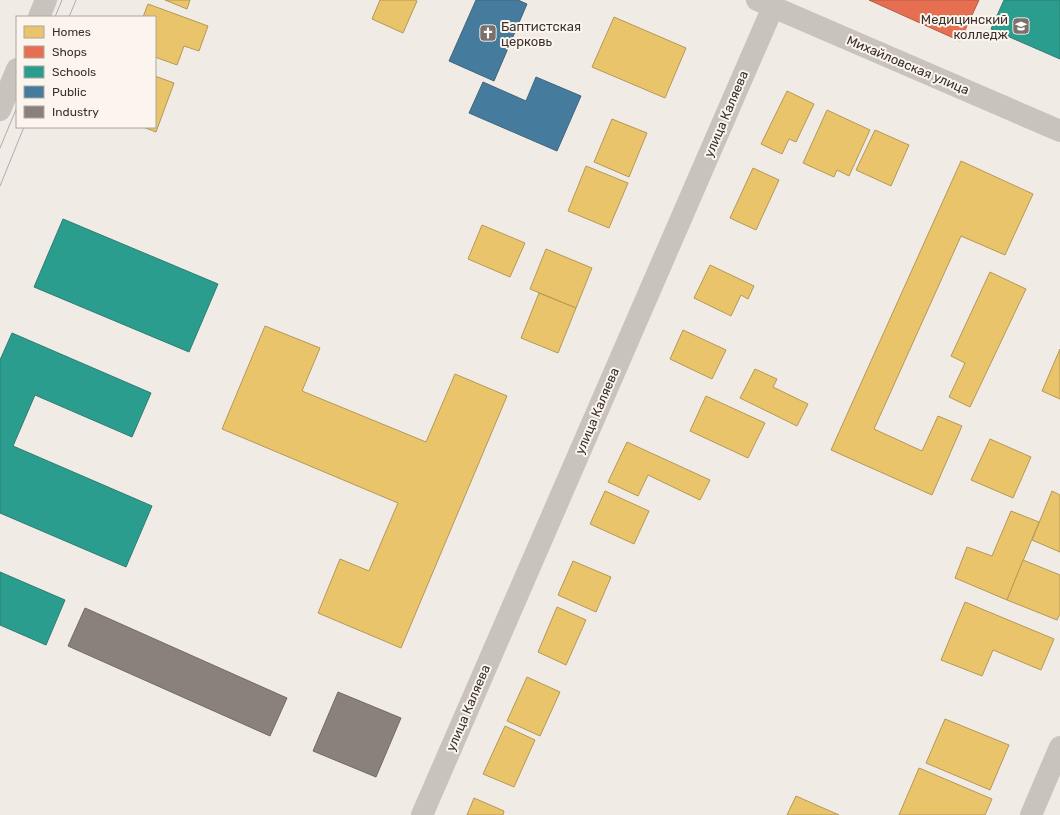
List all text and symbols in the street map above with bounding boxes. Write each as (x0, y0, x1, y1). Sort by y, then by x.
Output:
place label: Медицинский колледж (921, 12, 1009, 42)
legend (16, 16, 156, 128)
school or university icon: Медицинский колледж (1011, 16, 1031, 36)
place label: Баптистская церковь (501, 19, 581, 49)
church icon: Баптистская церковь (478, 23, 498, 43)
text: Homes (52, 25, 91, 39)
street label: Михайловская улица (844, 32, 972, 98)
text: Shops (52, 45, 87, 59)
text: Schools (52, 65, 96, 79)
street label: улица Каляева (701, 69, 751, 159)
text: Public (52, 85, 87, 99)
text: Industry (52, 105, 99, 119)
street label: улица Каляева (572, 366, 622, 456)
street label: улица Каляева (443, 663, 493, 753)

